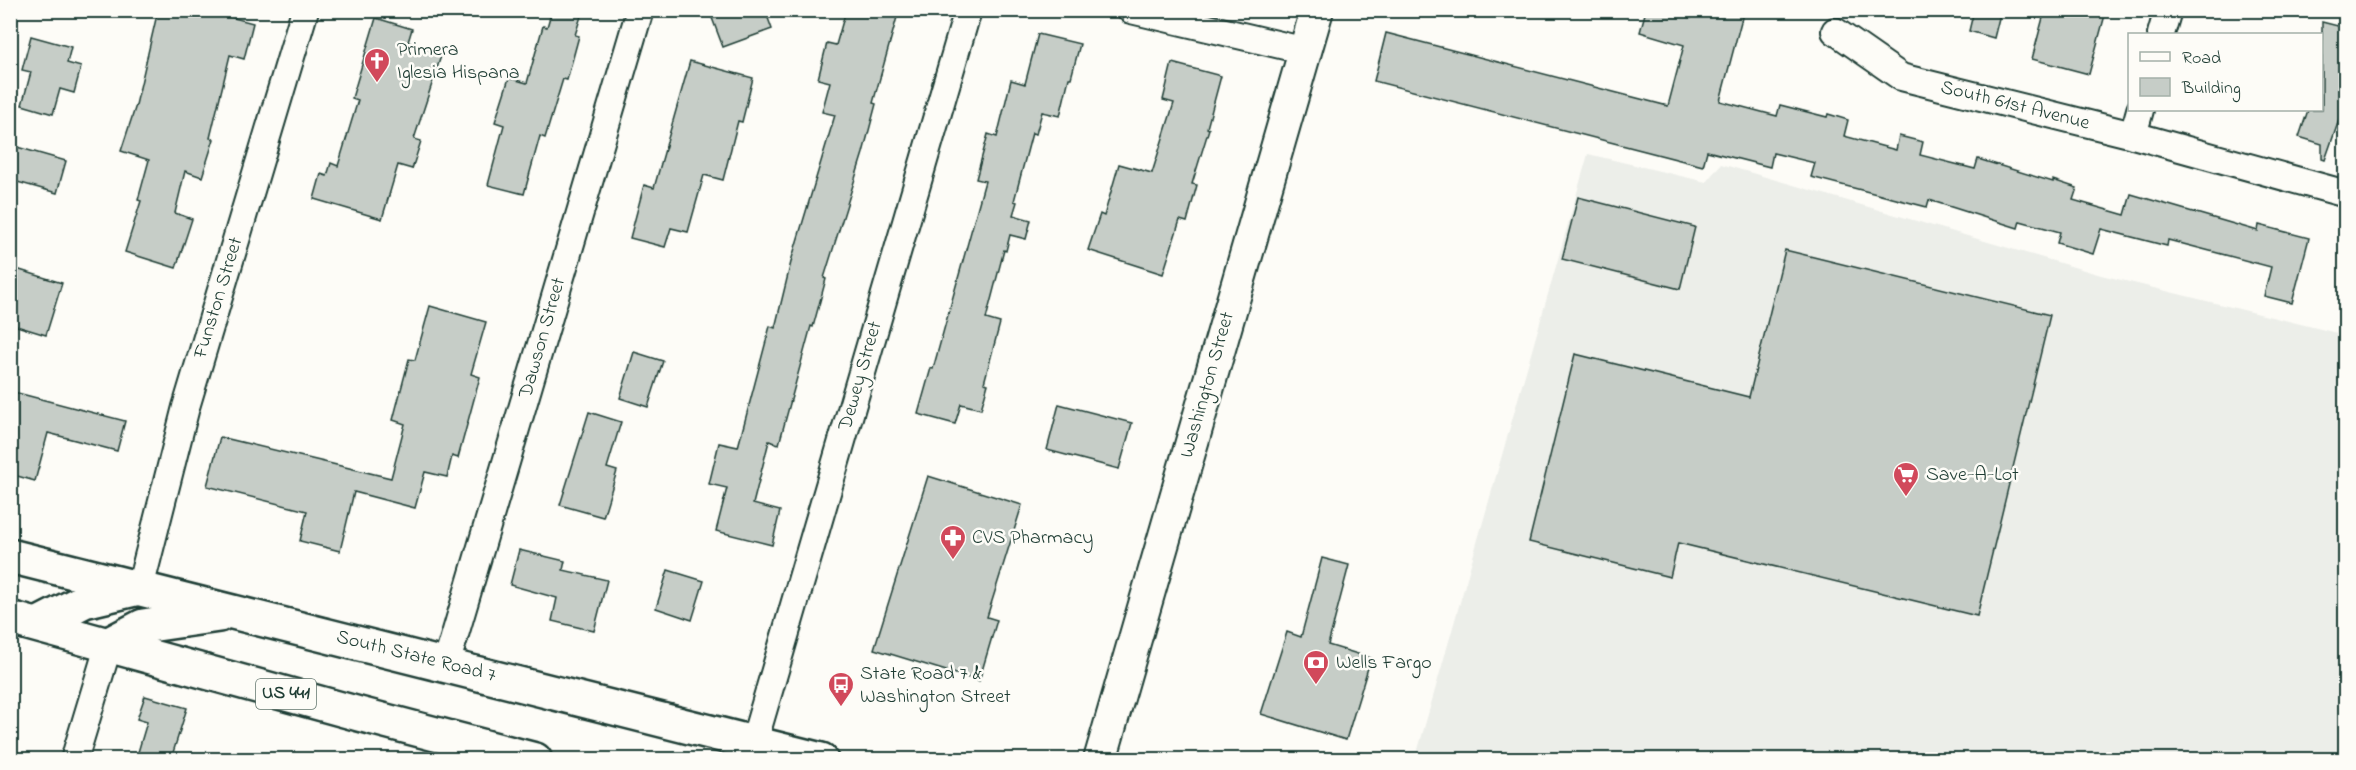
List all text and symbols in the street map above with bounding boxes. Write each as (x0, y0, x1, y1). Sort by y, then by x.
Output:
legend (2128, 33, 2323, 111)
place label: Primera Iglesia Hispana (397, 36, 520, 89)
church icon: Primera Iglesia Hispana (362, 46, 392, 84)
text: Road (2182, 46, 2221, 72)
street label: South 61st Avenue (1937, 73, 2093, 139)
text: Building (2181, 76, 2241, 103)
street label: Funston Street (187, 234, 251, 363)
street label: Dawson Street (512, 274, 574, 403)
street label: Washington Street (1173, 308, 1244, 462)
street label: Dewey Street (831, 318, 890, 435)
supermarket icon: Save-A-Lot (1891, 460, 1921, 498)
place label: Save-A-Lot (1926, 461, 2019, 490)
pharmacy icon: CVS Pharmacy (938, 523, 968, 561)
place label: CVS Pharmacy (972, 524, 1093, 553)
street label: South State Road 7 (333, 623, 499, 691)
bank icon: Wells Fargo (1301, 648, 1331, 686)
place label: Wells Fargo (1336, 649, 1432, 679)
place label: State Road 7 & Washington Street (860, 660, 1011, 713)
bus stop icon: State Road 7 & Washington Street (826, 670, 856, 708)
road number: US 441 (256, 679, 316, 709)

